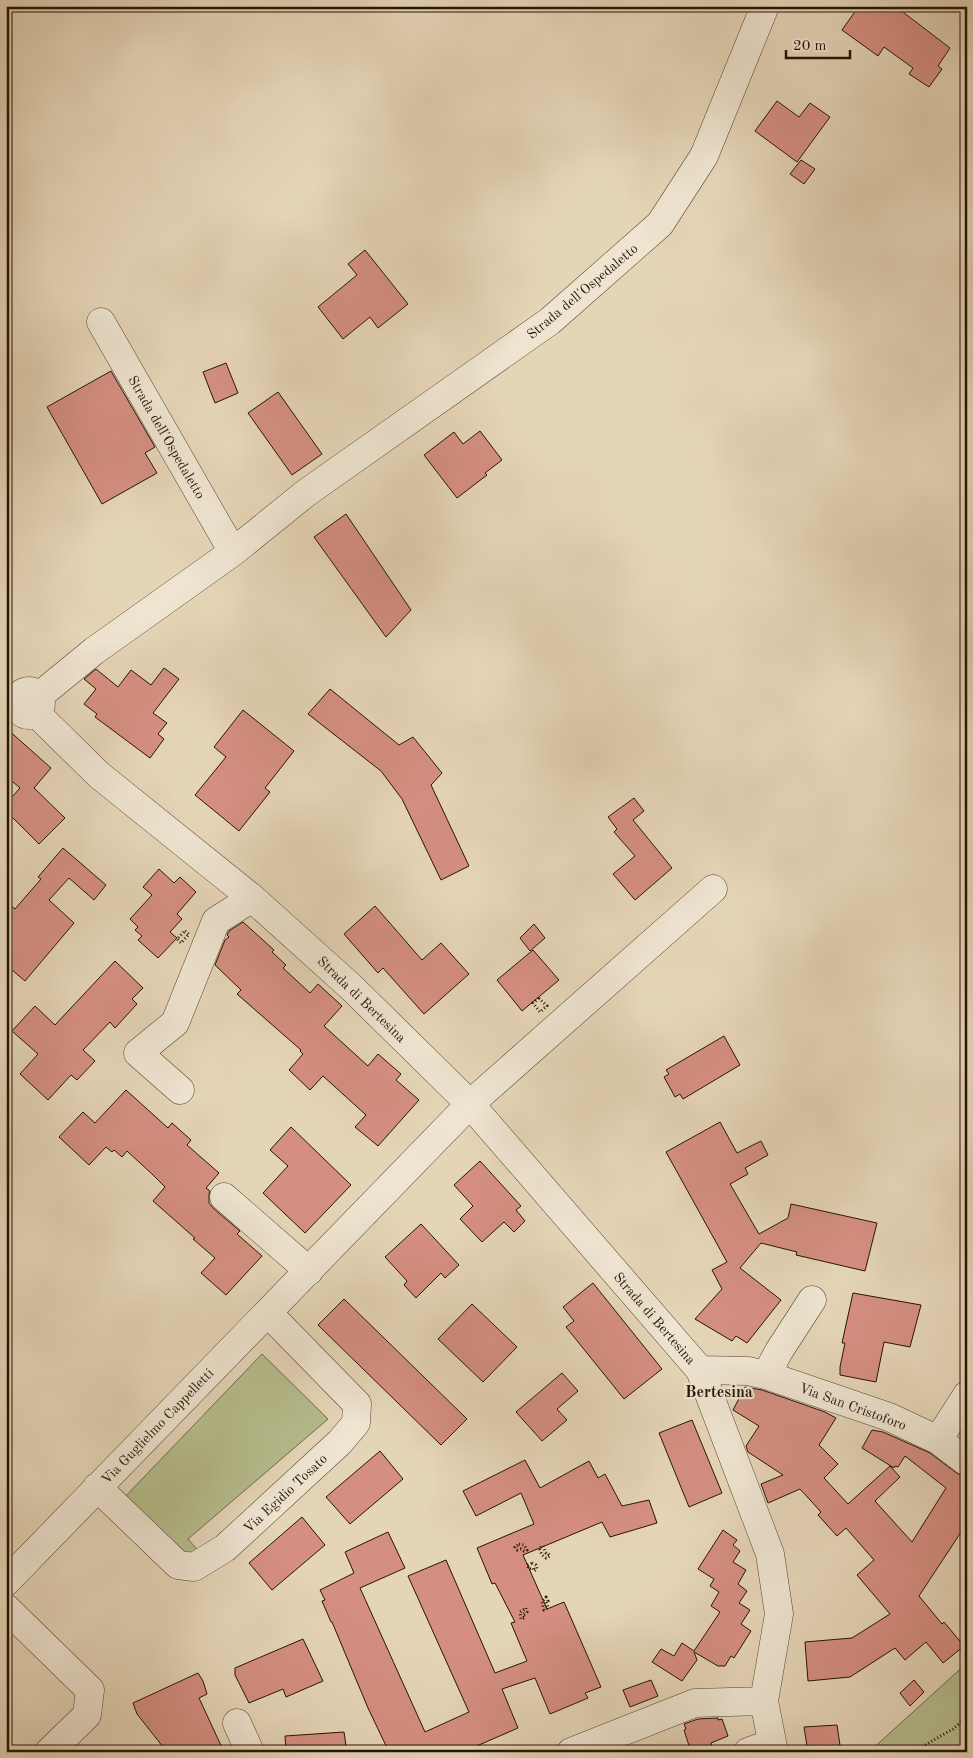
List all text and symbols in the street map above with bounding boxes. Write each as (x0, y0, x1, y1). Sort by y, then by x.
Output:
scale bar (786, 28, 849, 60)
text: 20 m (793, 39, 827, 54)
street label: Strada dell'Ospedaletto (525, 241, 641, 342)
street label: Strada dell'Ospedaletto (125, 373, 207, 502)
street label: Strada di Bertesina (314, 954, 408, 1045)
street label: Strada di Bertesina (611, 1270, 698, 1367)
street label: Via Guglielmo Cappelletti (99, 1366, 217, 1487)
street label: Via San Cristoforo (797, 1381, 908, 1433)
district label: Bertesina (685, 1385, 753, 1401)
street label: Via Egidio Tosato (241, 1452, 330, 1536)

